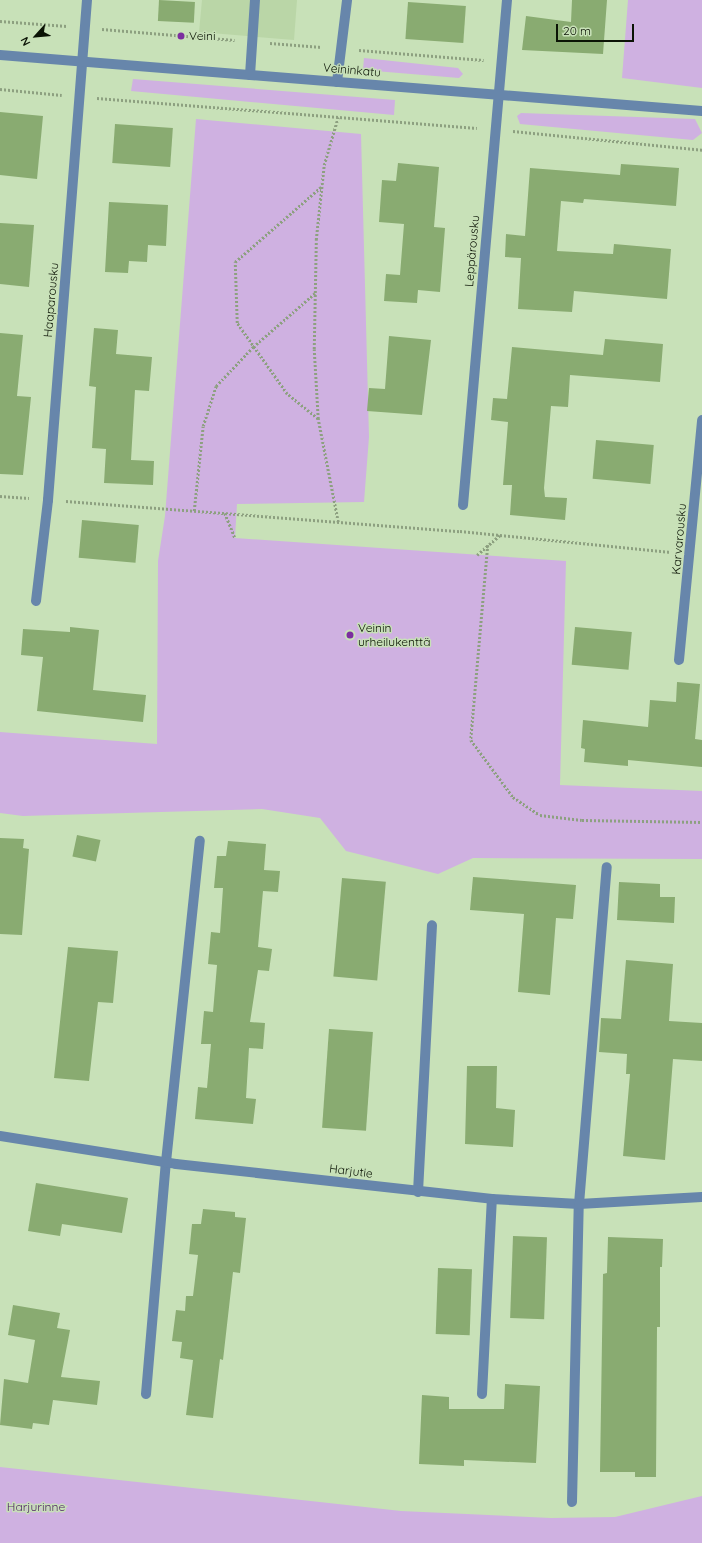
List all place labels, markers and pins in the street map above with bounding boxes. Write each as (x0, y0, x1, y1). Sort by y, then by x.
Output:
place label: Veini (189, 29, 216, 43)
marker: Veini (176, 31, 186, 41)
place label: Veinin urheilukenttä (358, 621, 430, 649)
marker: Veinin urheilukenttä (345, 630, 355, 640)

